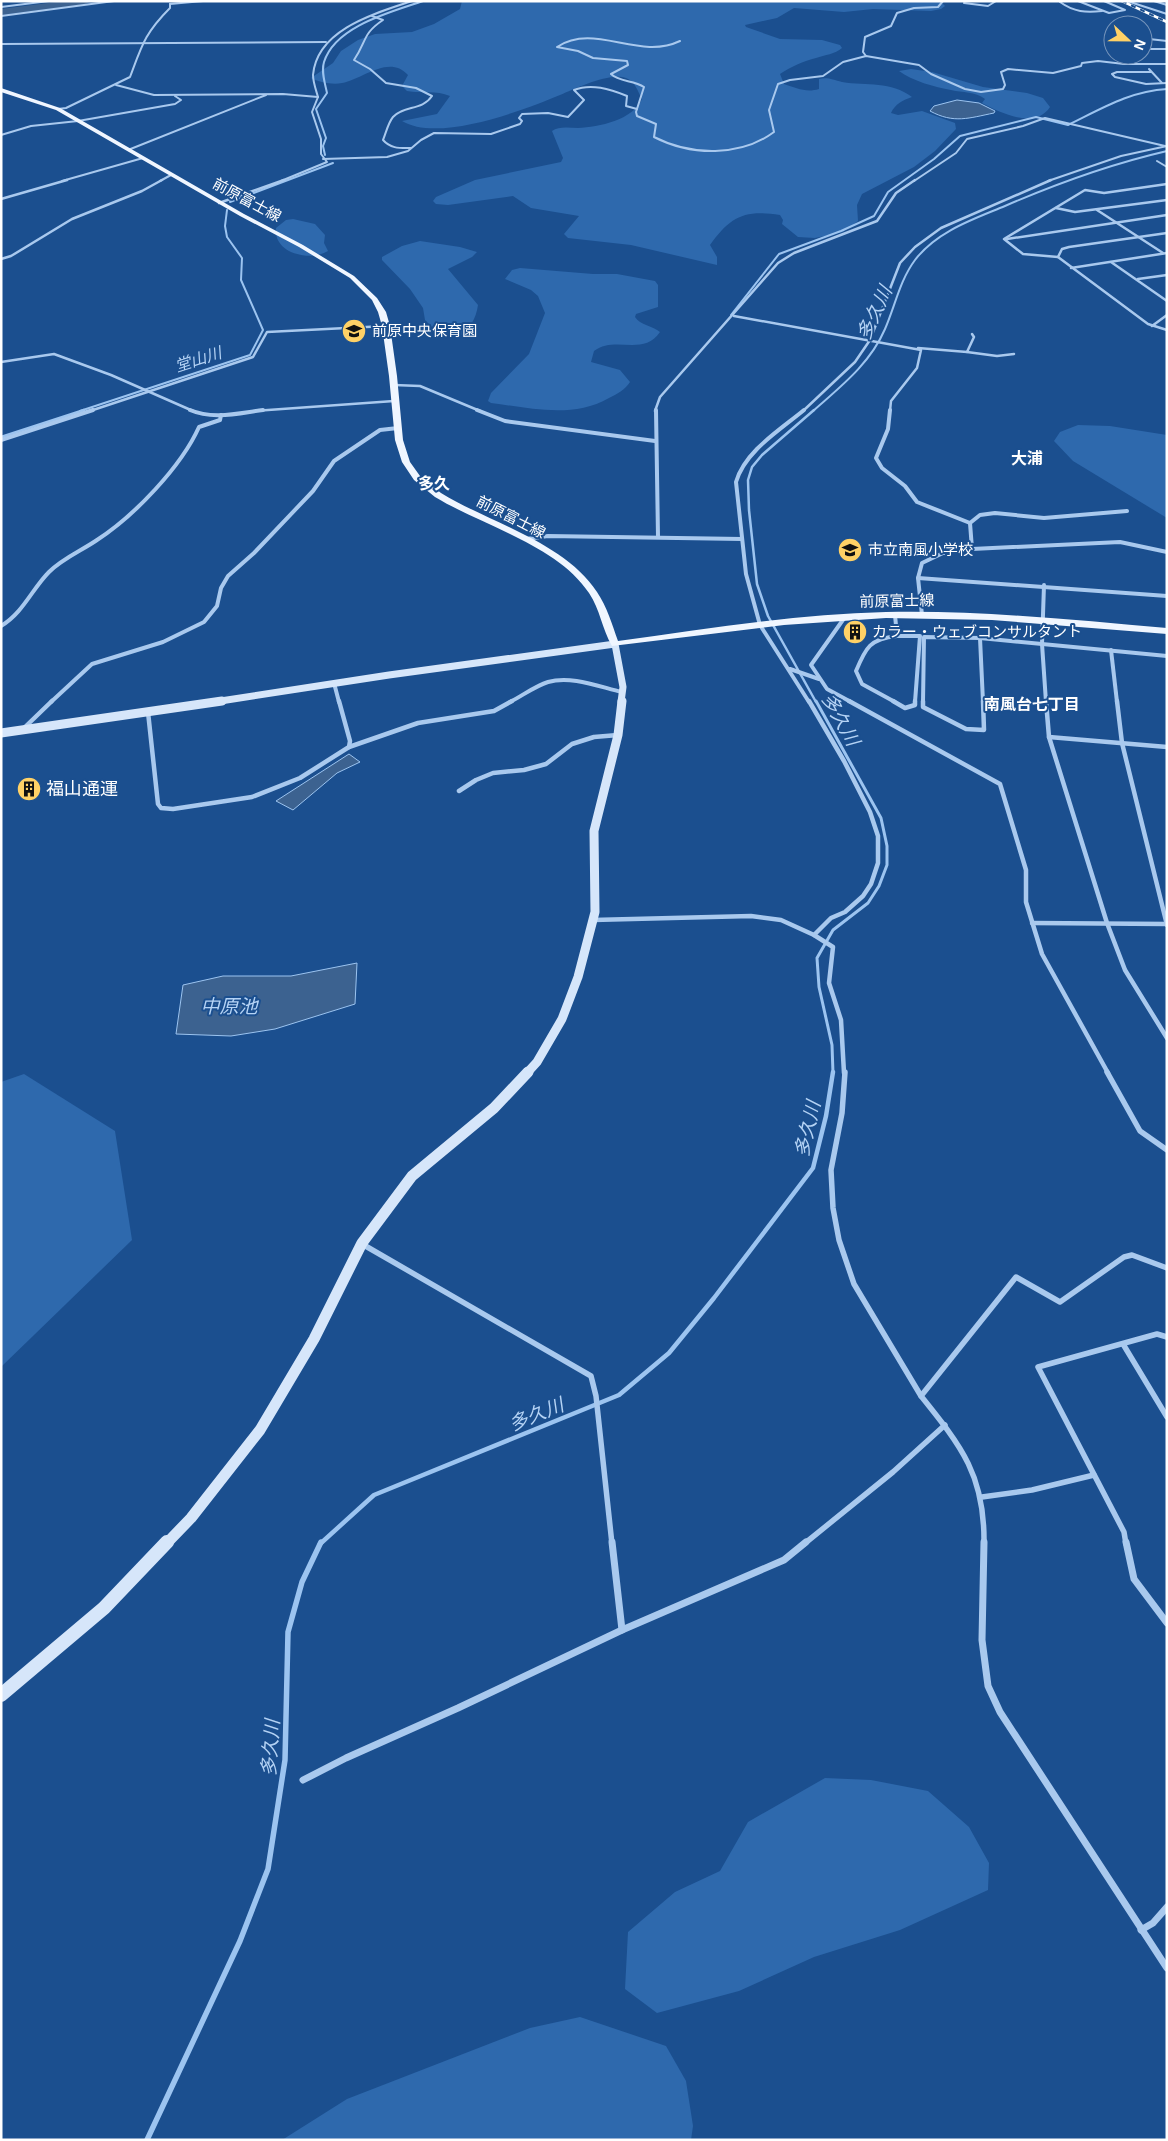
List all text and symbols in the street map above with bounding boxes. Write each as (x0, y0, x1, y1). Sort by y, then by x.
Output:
north arrow (1103, 15, 1153, 65)
text: N (1131, 37, 1149, 53)
street label: 前原富士線 (210, 174, 284, 225)
water label: 多久川 (853, 281, 897, 343)
school or university icon: 前原中央保育園 (341, 318, 367, 344)
place label: 前原中央保育園 (372, 322, 477, 339)
water label: 堂山川 (173, 343, 226, 375)
district label: 大浦 (1011, 449, 1043, 467)
district label: 多久 (418, 475, 450, 492)
street label: 前原富士線 (474, 492, 549, 541)
school or university icon: 市立南風小学校 (837, 537, 863, 563)
place label: 市立南風小学校 (868, 541, 973, 558)
street label: 前原富士線 (859, 591, 935, 610)
building icon: カラー・ウェブコンサルタント (842, 619, 868, 645)
place label: カラー・ウェブコンサルタント (872, 623, 1082, 640)
water label: 多久川 (818, 689, 865, 751)
district label: 南風台七丁目 (984, 696, 1080, 713)
building icon: 福山通運 (16, 776, 42, 802)
place label: 福山通運 (46, 779, 118, 799)
water label: 中原池 (200, 996, 259, 1017)
water label: 多久川 (791, 1097, 825, 1159)
water label: 多久川 (506, 1393, 568, 1435)
water label: 多久川 (258, 1717, 283, 1777)

